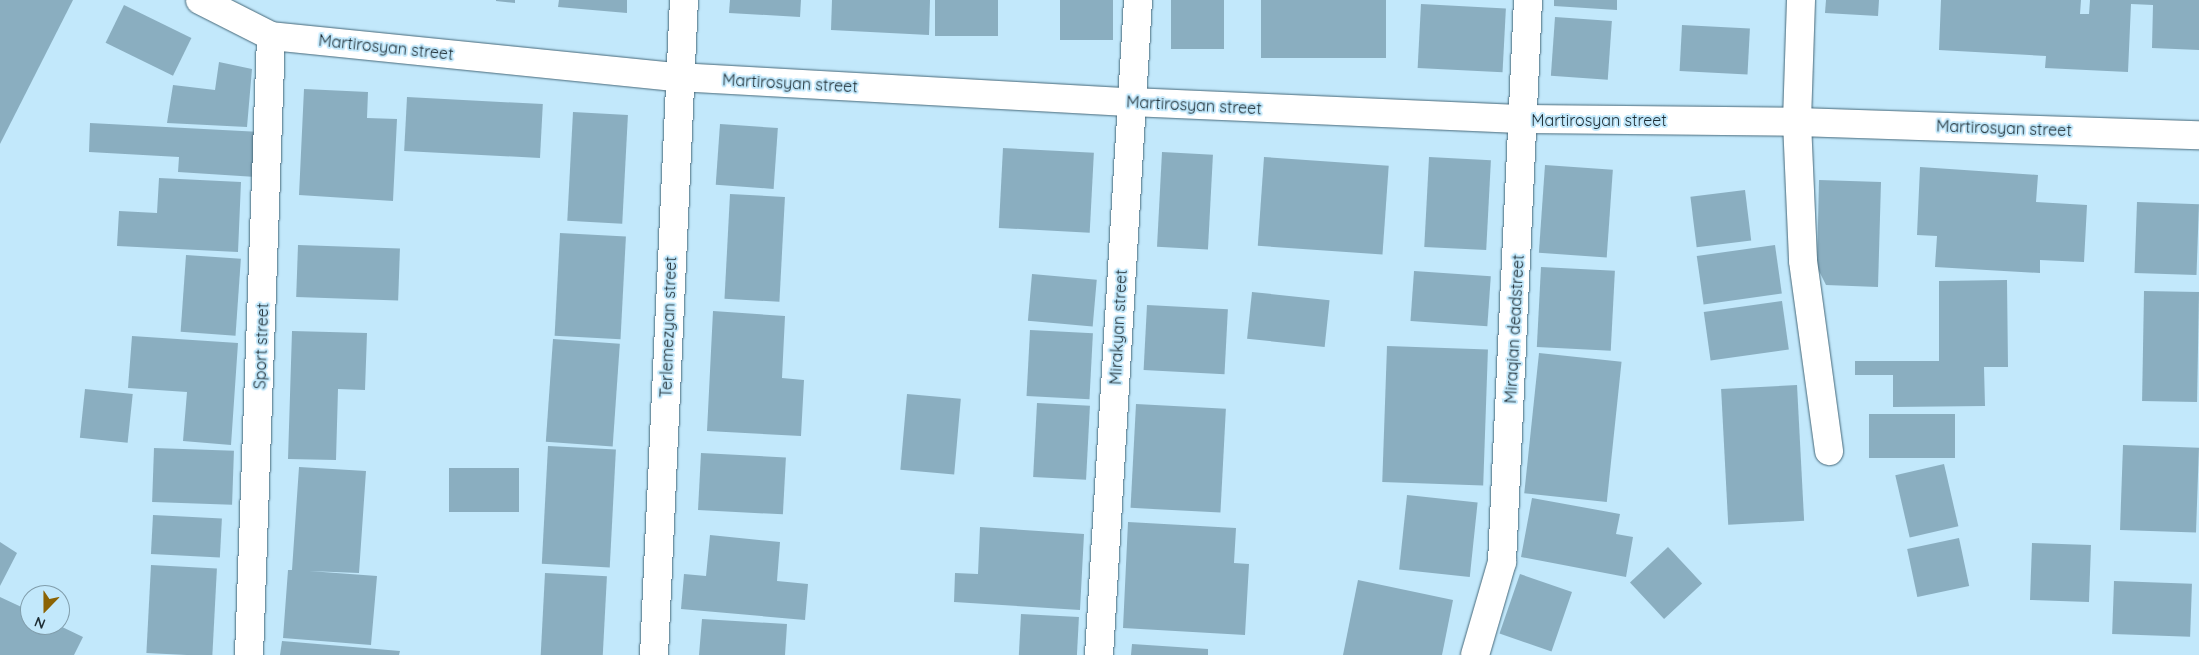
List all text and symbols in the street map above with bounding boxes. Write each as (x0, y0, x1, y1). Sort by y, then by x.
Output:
street label: Martirosyan street (318, 30, 454, 64)
street label: Martirosyan street (722, 70, 858, 96)
street label: Martirosyan street (1126, 92, 1262, 118)
street label: Martirosyan street (1531, 110, 1667, 130)
street label: Martirosyan street (1936, 116, 2072, 140)
street label: Miraqian deadstreet (1501, 254, 1527, 404)
street label: Terlemezyan street (656, 256, 680, 398)
street label: Mirakyan street (1105, 269, 1131, 385)
street label: Sport street (250, 302, 272, 390)
north arrow (20, 585, 70, 635)
text: N (32, 613, 48, 633)

